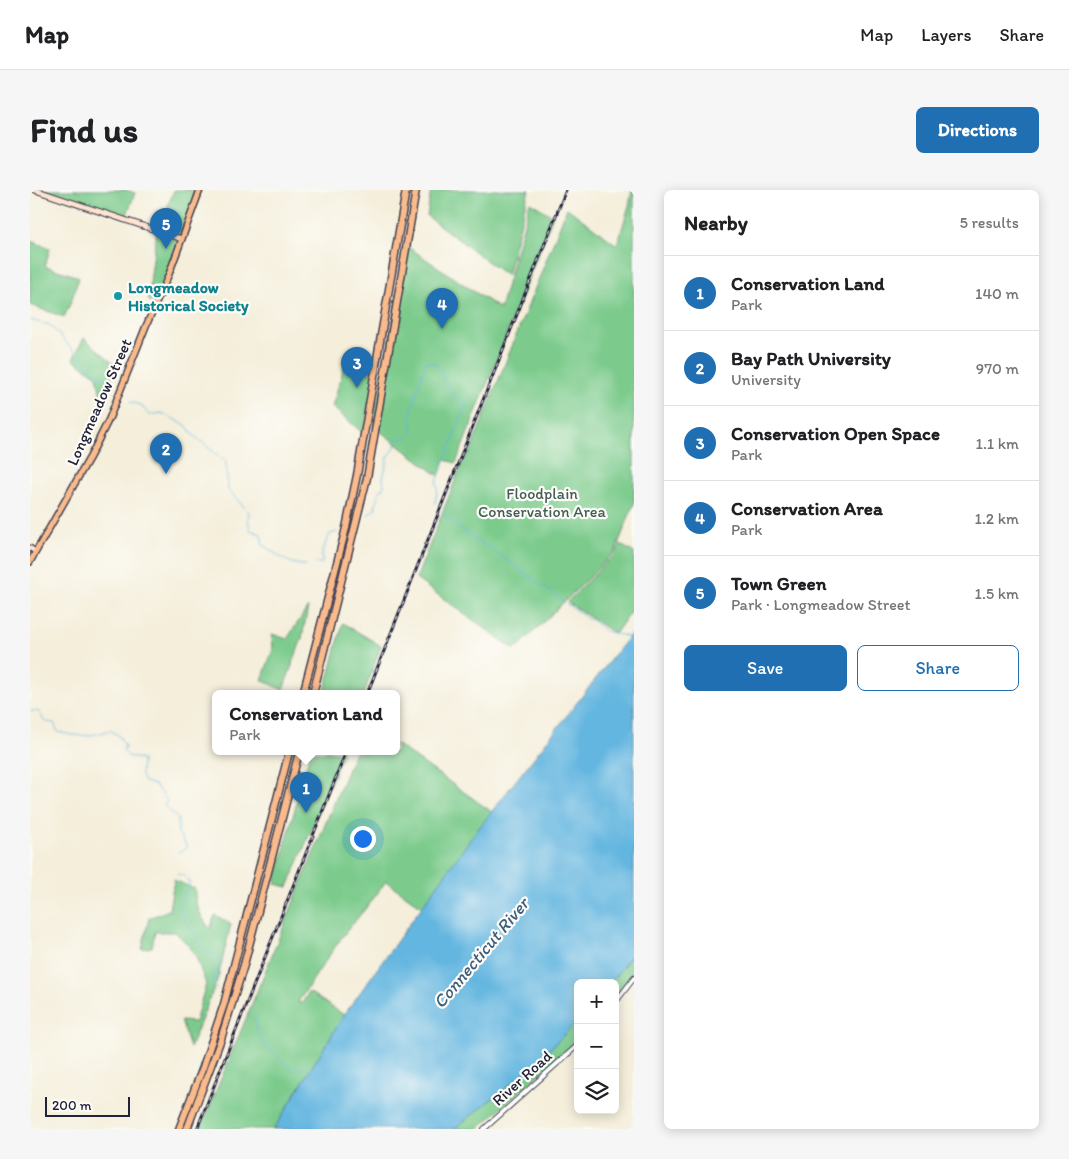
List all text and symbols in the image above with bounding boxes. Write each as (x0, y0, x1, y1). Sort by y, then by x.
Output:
text: Map (25, 20, 69, 49)
text: Map (860, 24, 893, 46)
text: Layers (921, 24, 971, 46)
text: Share (999, 24, 1044, 46)
button: Directions (916, 107, 1039, 153)
text: Find us (30, 109, 138, 151)
pin: 5 (150, 208, 182, 249)
text: Nearby (684, 210, 748, 235)
text: 5 results (959, 213, 1019, 232)
text: Conservation Land (731, 272, 884, 295)
place label: Longmeadow Historical Society (128, 278, 249, 316)
text: 1 (696, 284, 704, 303)
text: 140 m (975, 284, 1019, 303)
pin: 4 (426, 288, 458, 329)
marker: Longmeadow Historical Society (112, 290, 124, 302)
text: Park (731, 295, 762, 314)
street label: Longmeadow Street (62, 336, 136, 468)
pin: 3 (341, 347, 373, 388)
text: Bay Path University (731, 347, 891, 370)
text: 2 (696, 359, 704, 378)
text: 970 m (976, 359, 1019, 378)
text: University (731, 370, 801, 389)
text: Conservation Open Space (731, 422, 940, 445)
pin: 2 (150, 433, 182, 474)
text: 3 (696, 434, 704, 453)
text: 1.1 km (975, 434, 1019, 453)
text: Park (731, 445, 762, 464)
park label: Floodplain Conservation Area (478, 484, 607, 521)
text: Conservation Area (731, 497, 883, 520)
text: 4 (695, 509, 705, 528)
text: 1.2 km (974, 509, 1019, 528)
text: Park (731, 520, 762, 539)
text: Town Green (731, 572, 826, 595)
text: 5 (696, 584, 704, 603)
text: 1.5 km (974, 584, 1019, 603)
text: Park · Longmeadow Street (731, 595, 911, 614)
button: Save (684, 645, 847, 691)
button: Share (857, 645, 1019, 691)
popup (212, 690, 400, 755)
text: Conservation Land (229, 702, 383, 725)
text: Park (229, 725, 261, 744)
pin: 1 (290, 772, 322, 813)
your location (350, 826, 376, 852)
water label: Connecticut River (429, 892, 535, 1013)
map controls (574, 979, 619, 1114)
button: + (574, 979, 619, 1024)
button: − (574, 1024, 619, 1069)
street label: River Road (488, 1046, 556, 1110)
button: layers (574, 1069, 619, 1114)
scale bar (45, 1094, 130, 1117)
text: 200 m (52, 1097, 92, 1114)

